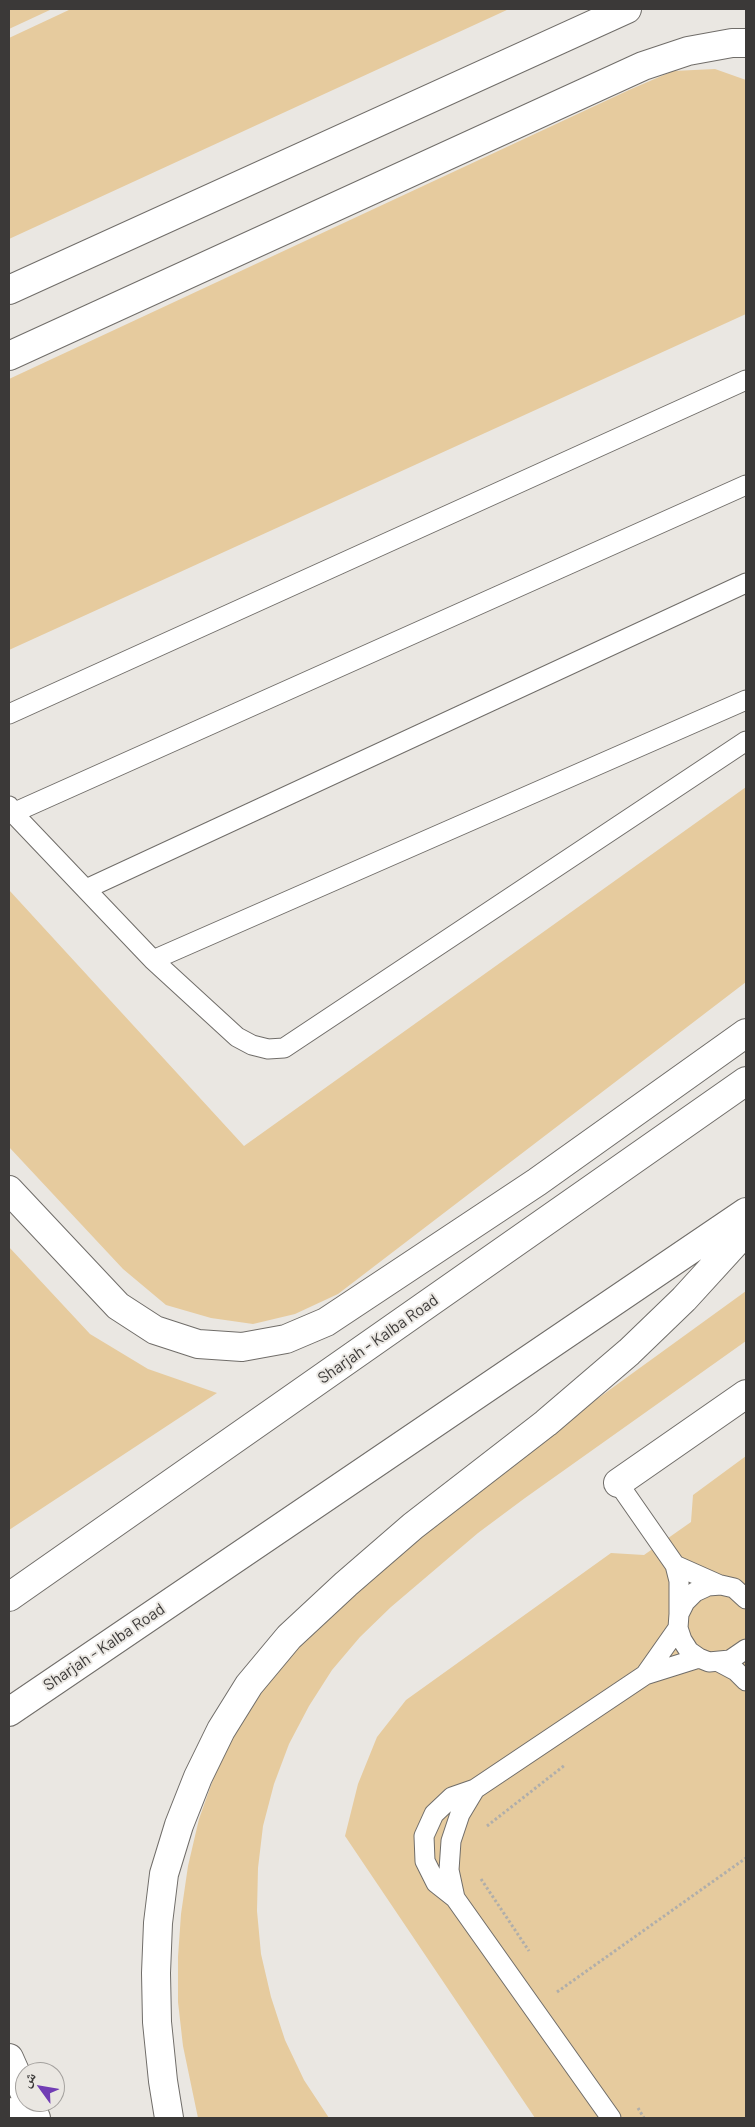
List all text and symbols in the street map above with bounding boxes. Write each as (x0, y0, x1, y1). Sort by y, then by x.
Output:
street label: Sharjah - Kalba Road (314, 1290, 442, 1388)
street label: Sharjah - Kalba Road (40, 1599, 168, 1695)
north arrow (15, 2062, 65, 2112)
text: ش (17, 2069, 39, 2090)

